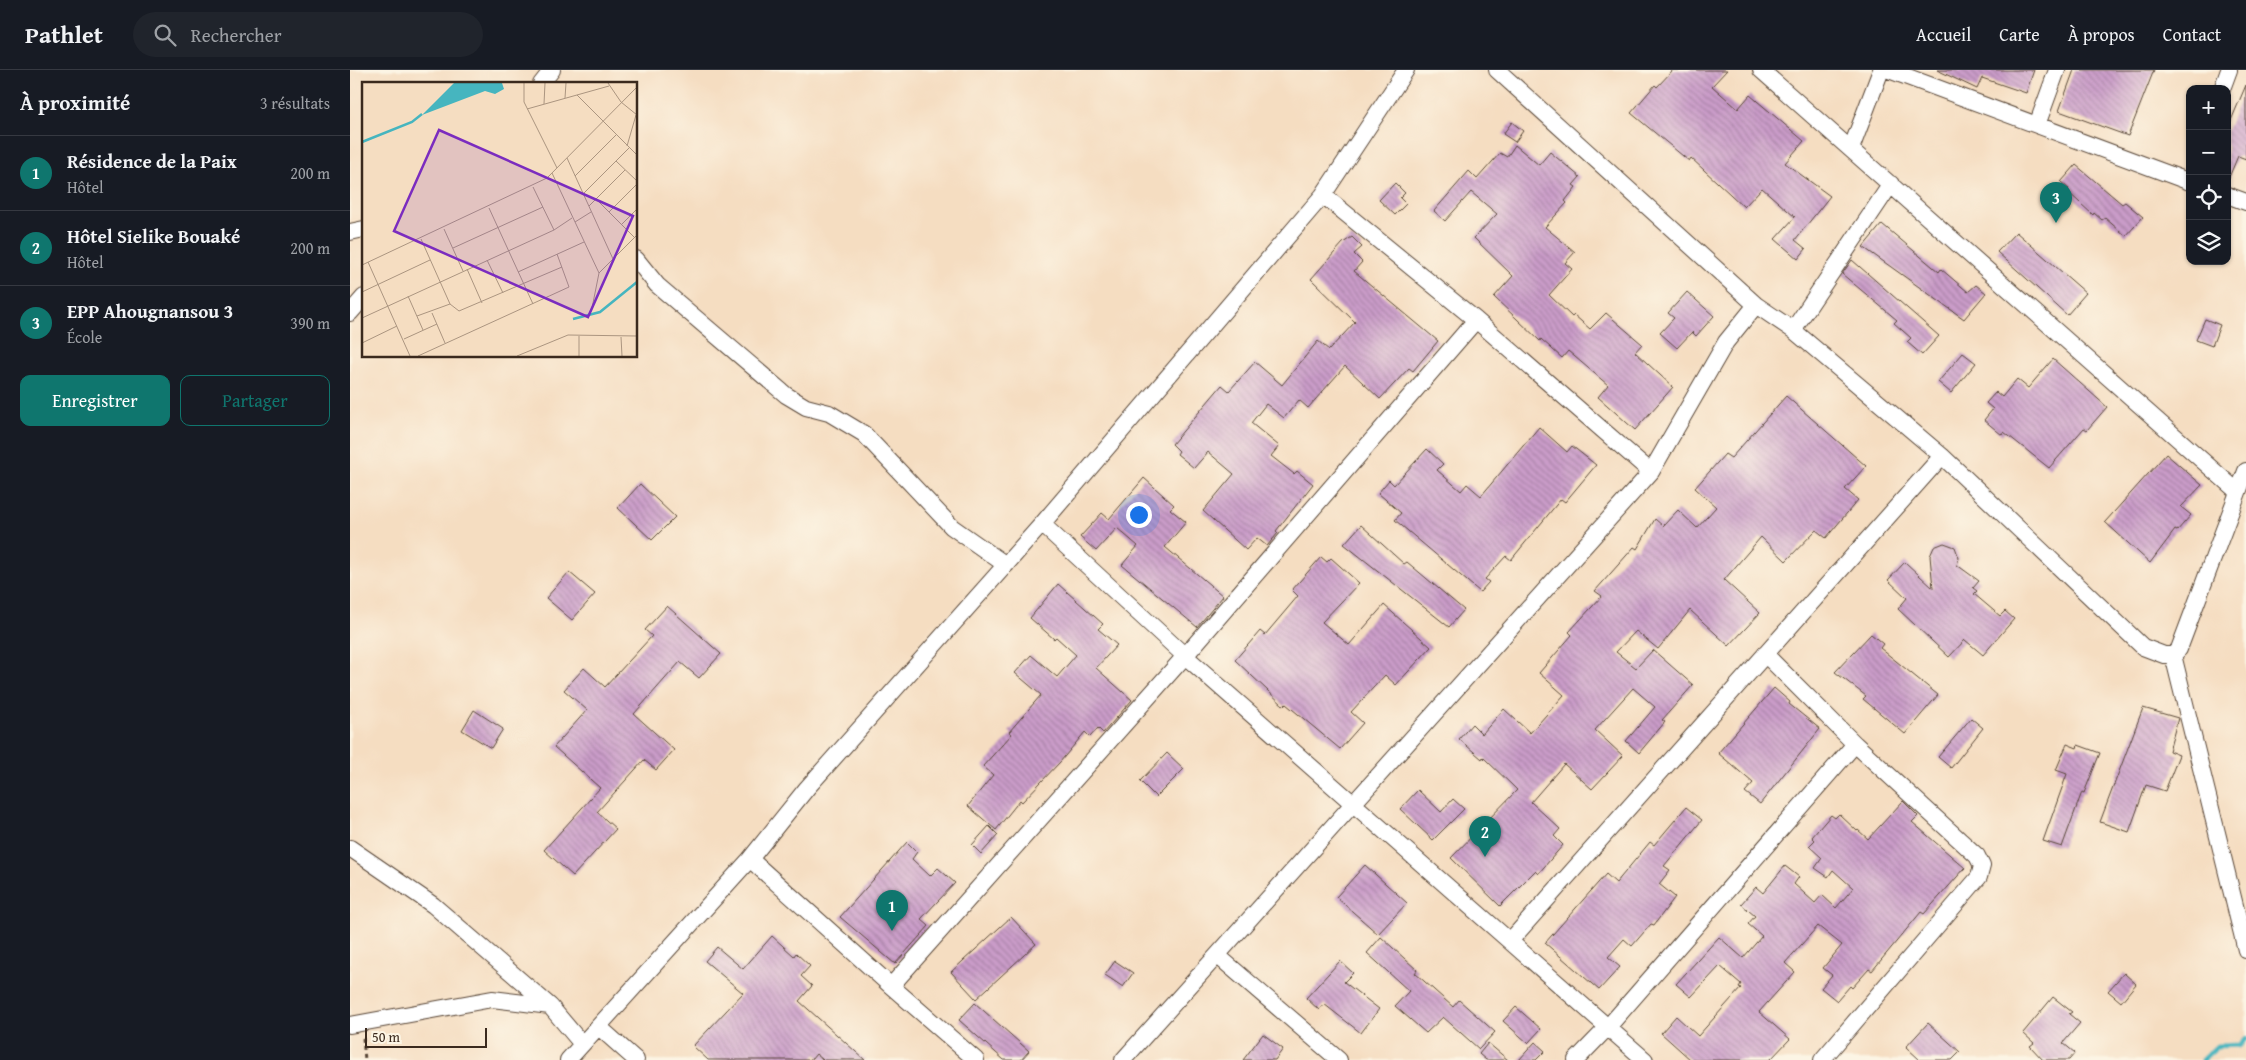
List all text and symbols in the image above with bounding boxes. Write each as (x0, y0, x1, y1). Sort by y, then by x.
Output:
search box (133, 12, 483, 57)
text: Pathlet (25, 17, 103, 52)
icon: search (151, 21, 179, 49)
text: Rechercher (191, 21, 282, 49)
text: Accueil (1916, 21, 1971, 48)
text: Carte (1999, 21, 2040, 48)
text: À propos (2068, 21, 2135, 48)
text: Contact (2163, 21, 2221, 48)
inset map (362, 82, 638, 358)
map controls (2186, 85, 2231, 265)
button: + (2186, 85, 2231, 130)
text: À proximité (20, 87, 130, 118)
text: 3 résultats (260, 91, 330, 115)
button: − (2186, 130, 2231, 175)
text: Résidence de la Paix (67, 147, 237, 175)
text: 1 (32, 161, 40, 185)
text: 200 m (290, 161, 330, 185)
text: Hôtel (67, 175, 103, 199)
button: locate (2186, 175, 2231, 220)
pin: 3 (2040, 182, 2072, 223)
button: layers (2186, 220, 2231, 265)
text: Hôtel Sielike Bouaké (67, 222, 240, 250)
text: 2 (32, 236, 40, 260)
text: 200 m (290, 236, 330, 260)
text: Hôtel (67, 250, 103, 274)
text: EPP Ahougnansou 3 (67, 297, 233, 325)
text: 3 (32, 311, 40, 335)
text: 390 m (290, 311, 330, 335)
text: École (67, 325, 102, 349)
button: Enregistrer (20, 375, 170, 426)
button: Partager (180, 375, 330, 426)
your location (1126, 502, 1152, 528)
pin: 2 (1469, 816, 1501, 857)
pin: 1 (876, 890, 908, 931)
scale bar (365, 1025, 488, 1048)
text: 50 m (372, 1027, 400, 1047)

